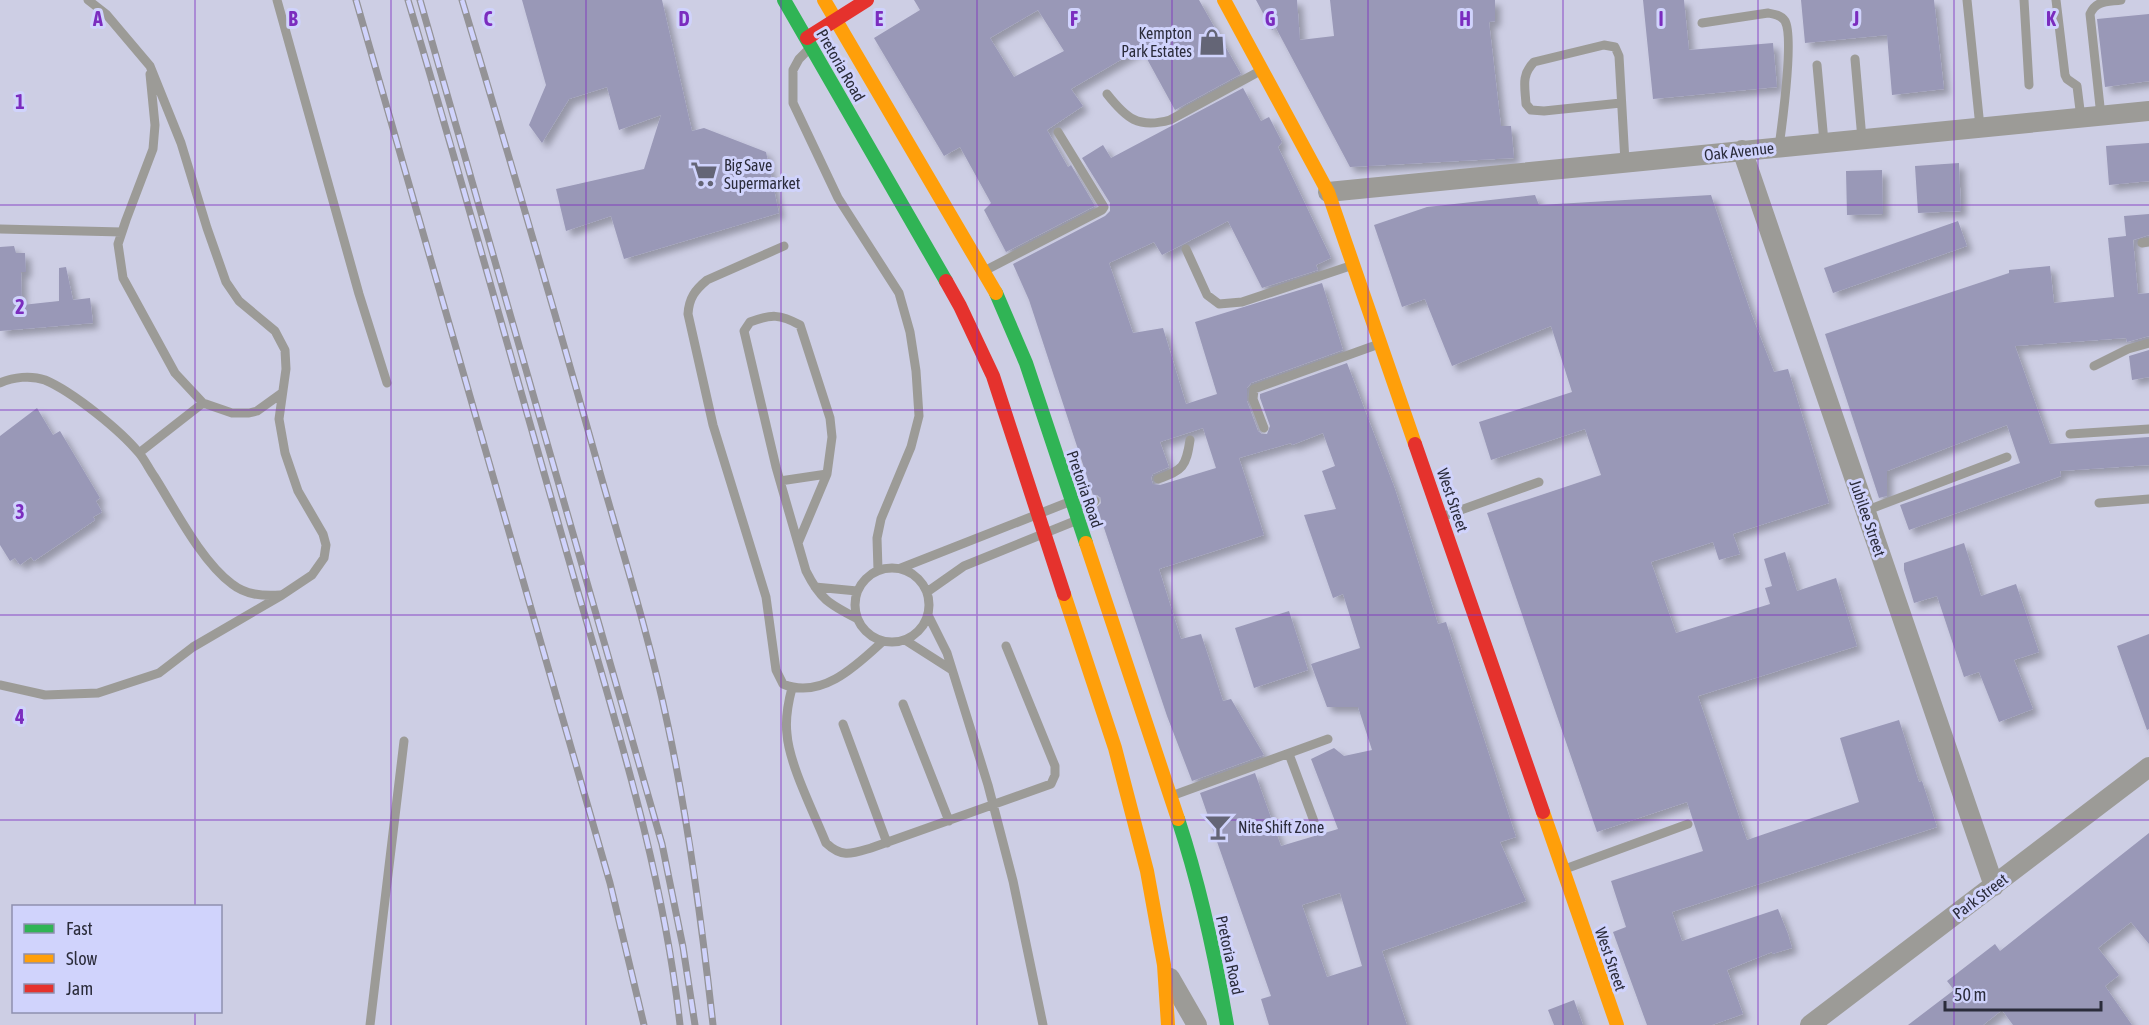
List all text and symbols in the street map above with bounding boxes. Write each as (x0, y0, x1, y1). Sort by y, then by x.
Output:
text: A (92, 7, 103, 30)
text: B (288, 7, 298, 30)
text: C (484, 7, 493, 30)
text: D (678, 7, 690, 30)
text: E (875, 7, 884, 30)
text: F (1070, 7, 1078, 30)
text: G (1265, 7, 1276, 30)
text: H (1459, 7, 1471, 30)
text: I (1658, 7, 1664, 30)
text: J (1852, 7, 1859, 30)
text: K (2046, 7, 2056, 30)
place label: Kempton Park Estates (1121, 24, 1192, 60)
street label: Pretoria Road (813, 26, 869, 104)
shop icon: Kempton Park Estates (1197, 27, 1227, 57)
text: 1 (15, 90, 25, 113)
street label: Oak Avenue (1703, 138, 1775, 164)
place label: Big Save Supermarket (724, 156, 801, 193)
supermarket icon: Big Save Supermarket (689, 159, 719, 189)
text: 2 (15, 295, 25, 318)
street label: Pretoria Road (1063, 448, 1107, 530)
street label: West Street (1434, 466, 1472, 534)
street label: Jubilee Street (1846, 477, 1890, 559)
text: 3 (15, 500, 25, 523)
text: 4 (14, 705, 25, 728)
bar icon: Nite Shift Zone (1203, 812, 1233, 842)
place label: Nite Shift Zone (1238, 818, 1324, 836)
street label: Park Street (1949, 869, 2011, 922)
legend (12, 905, 222, 1013)
street label: Pretoria Road (1213, 914, 1247, 996)
text: Fast (66, 918, 93, 939)
street label: West Street (1592, 925, 1630, 993)
text: Slow (66, 948, 97, 969)
scale bar (1945, 974, 2101, 1012)
text: Jam (66, 978, 93, 999)
text: 50 m (1954, 984, 1986, 1005)

